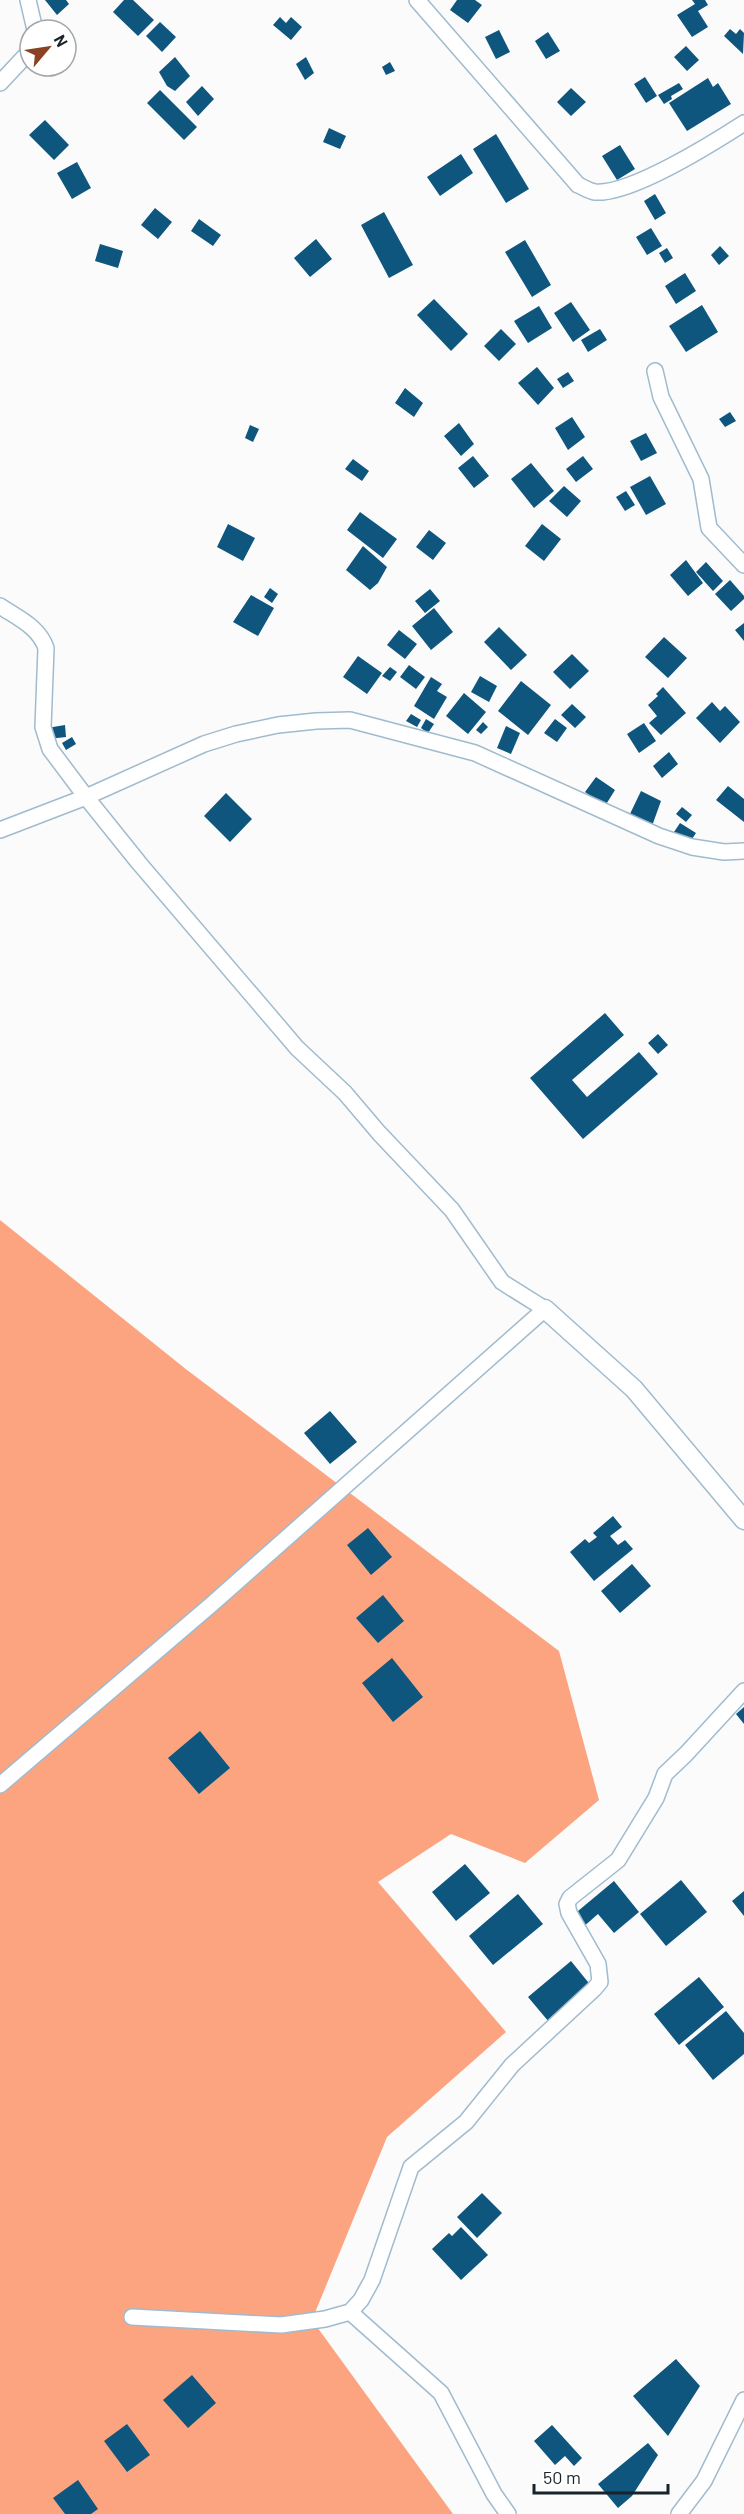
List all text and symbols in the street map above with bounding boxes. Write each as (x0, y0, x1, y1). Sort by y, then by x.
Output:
north arrow (18, 18, 78, 78)
text: N (51, 31, 72, 50)
scale bar (534, 2457, 668, 2495)
text: 50 m (543, 2466, 581, 2488)

